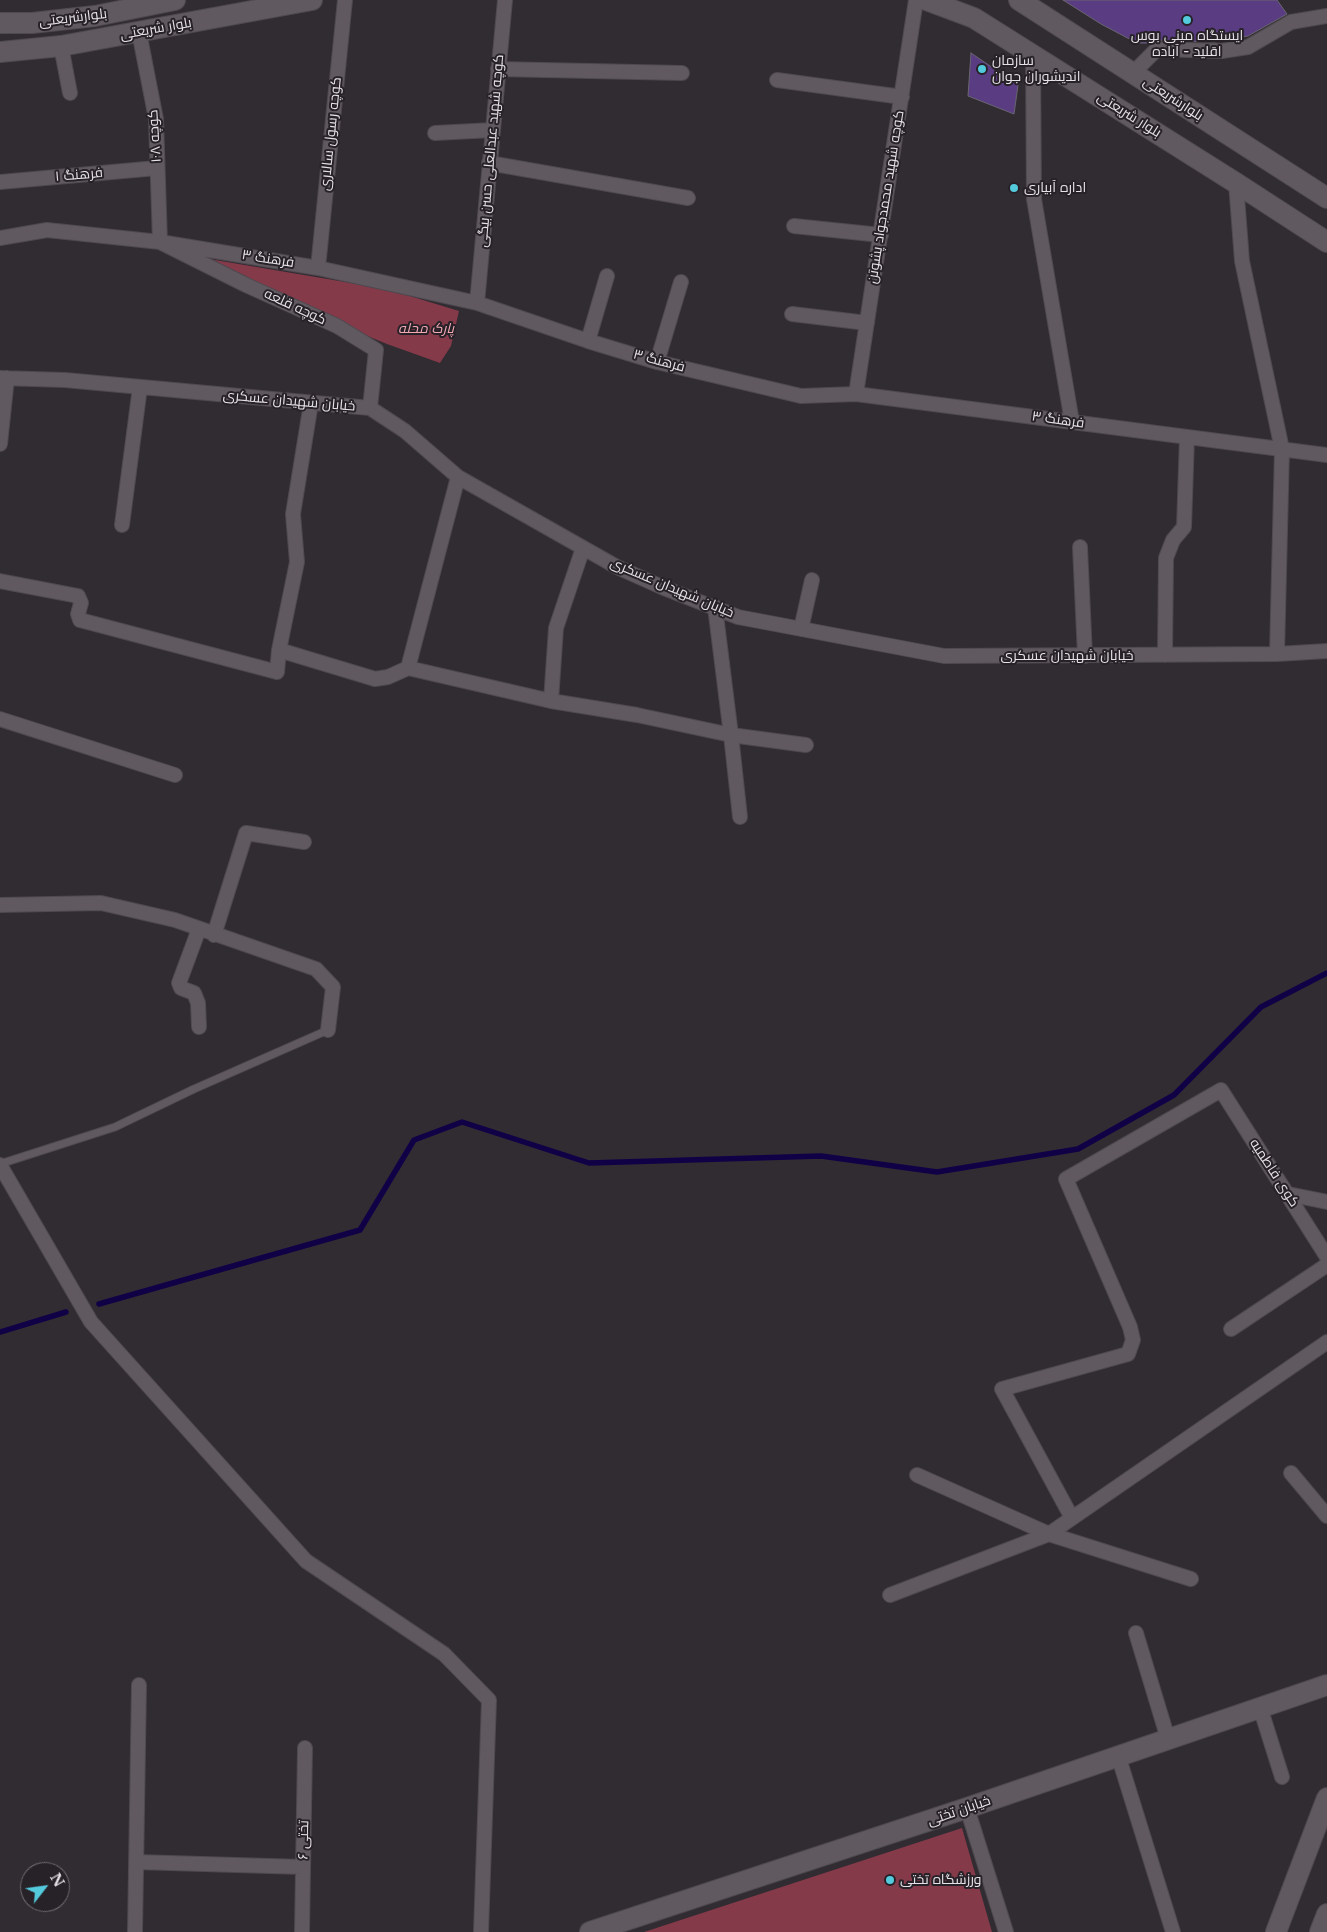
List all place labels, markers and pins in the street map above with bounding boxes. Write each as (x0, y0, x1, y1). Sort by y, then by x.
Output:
marker: ایستگاه مینی بوس اقلید - آباده (1181, 14, 1193, 26)
place label: ایستگاه مینی بوس اقلید - آباده (1131, 28, 1243, 60)
place label: سازمان اندیشوران جوان (992, 53, 1081, 85)
marker: سازمان اندیشوران جوان (976, 63, 988, 75)
place label: اداره آبیاری (1024, 180, 1086, 196)
marker: اداره آبیاری (1008, 182, 1020, 194)
place label: ورزشگاه تختی (900, 1872, 981, 1888)
marker: ورزشگاه تختی (884, 1874, 896, 1886)

